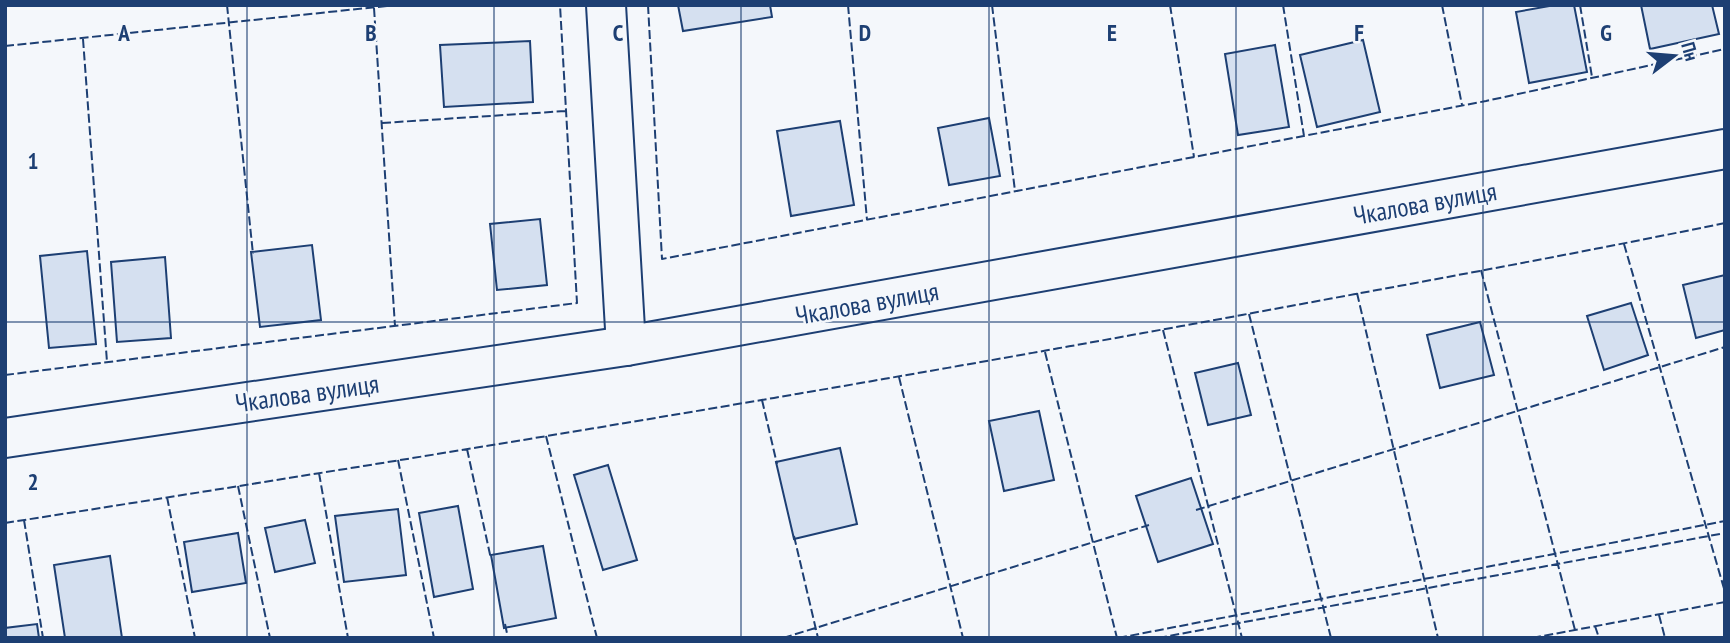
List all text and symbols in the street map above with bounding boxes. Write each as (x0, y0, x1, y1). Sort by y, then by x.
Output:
text: A (117, 18, 130, 47)
text: B (365, 18, 377, 47)
text: C (613, 18, 624, 47)
text: D (859, 18, 871, 47)
text: E (1107, 18, 1117, 47)
text: F (1354, 18, 1364, 47)
text: G (1600, 18, 1612, 47)
north arrow (1639, 21, 1709, 91)
text: Пн (1676, 39, 1704, 63)
text: 1 (28, 146, 39, 175)
street label: Чкалова вулиця (1351, 174, 1499, 232)
street label: Чкалова вулиця (793, 274, 941, 332)
street label: Чкалова вулиця (233, 367, 381, 419)
text: 2 (28, 467, 39, 496)

